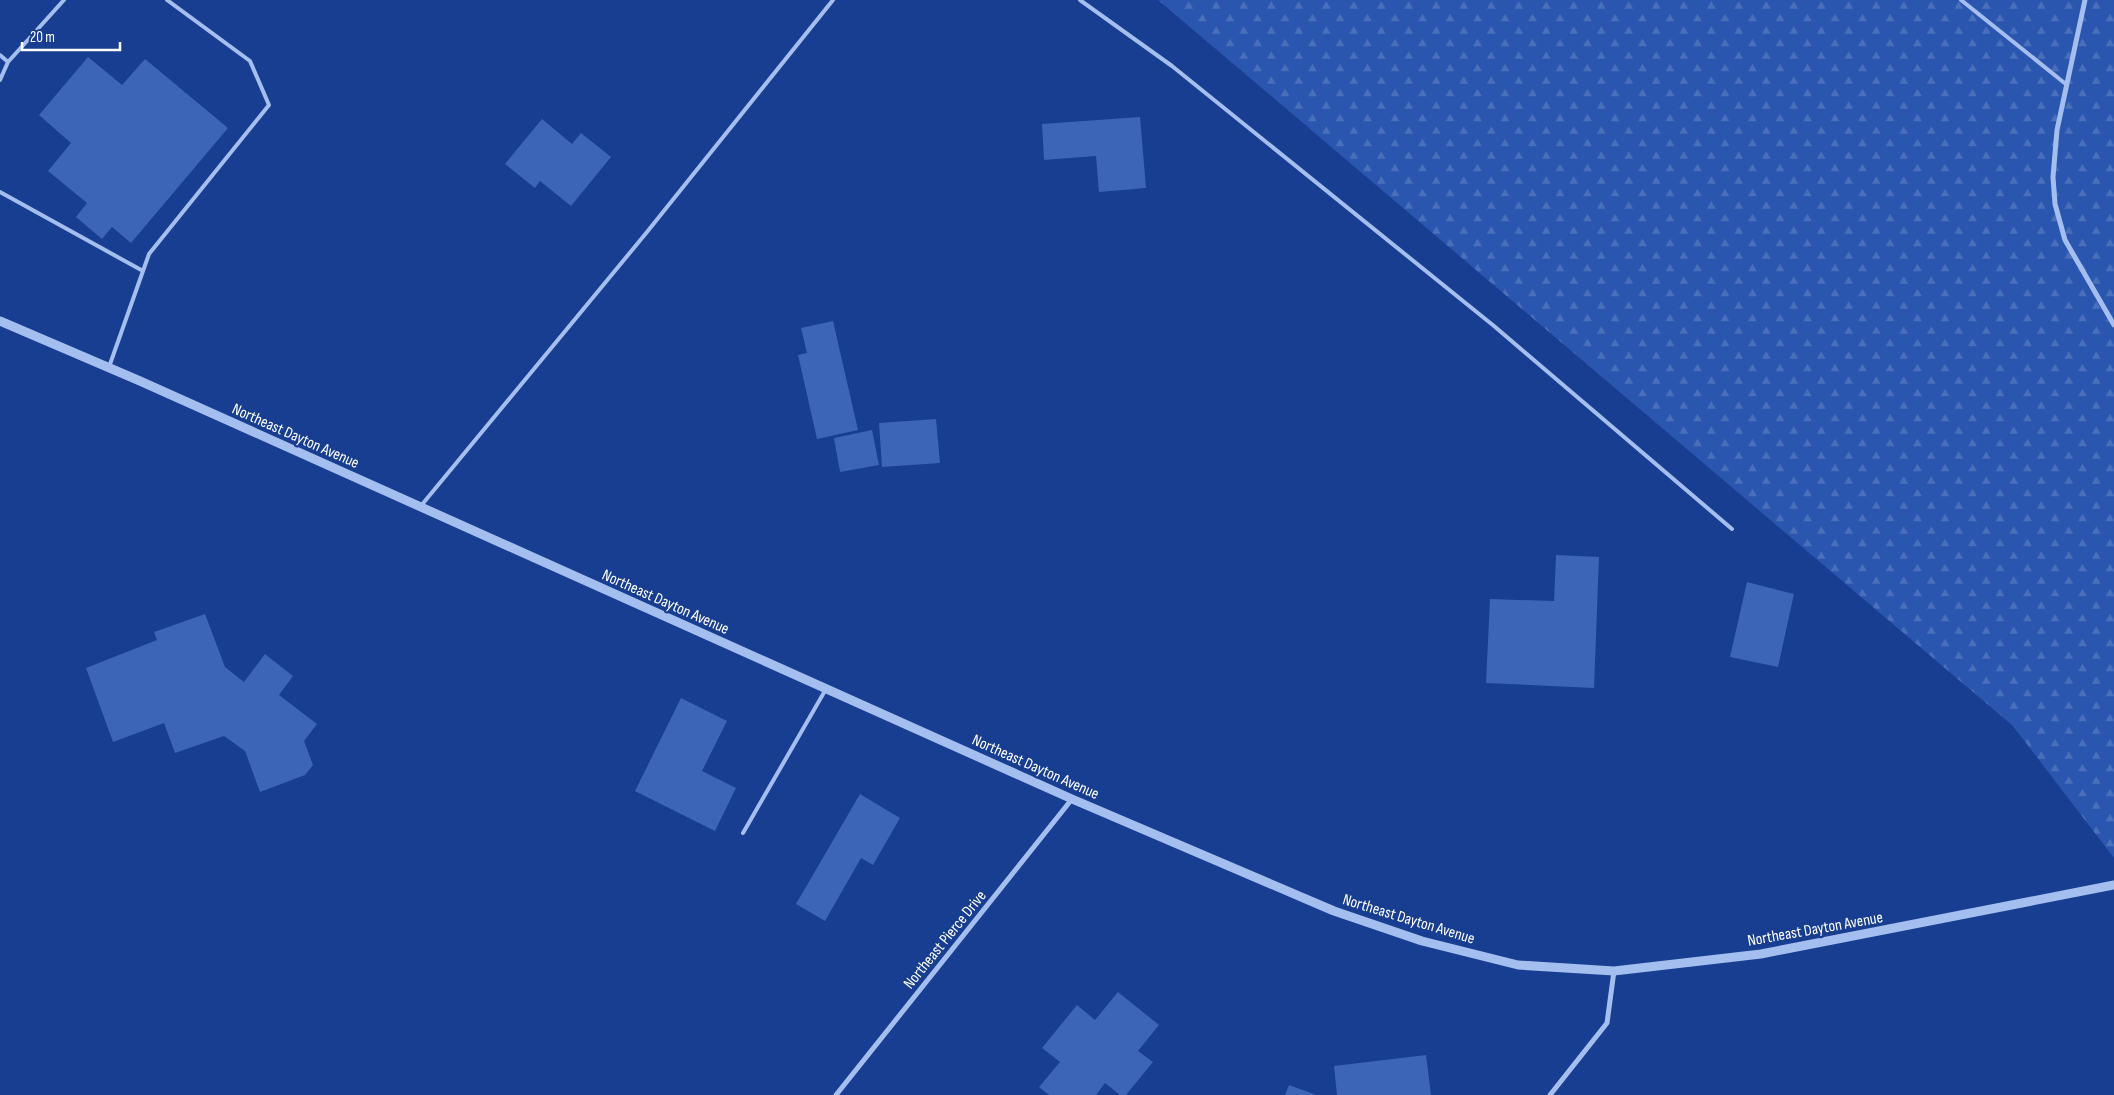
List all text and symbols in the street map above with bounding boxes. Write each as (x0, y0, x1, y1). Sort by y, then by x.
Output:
scale bar (22, 20, 120, 52)
text: 20 m (30, 28, 55, 47)
street label: Northeast Dayton Avenue (229, 400, 362, 473)
street label: Northeast Dayton Avenue (599, 566, 732, 639)
street label: Northeast Dayton Avenue (969, 731, 1102, 804)
street label: Northeast Pierce Drive (900, 887, 991, 993)
street label: Northeast Dayton Avenue (1340, 890, 1477, 949)
street label: Northeast Dayton Avenue (1746, 908, 1884, 951)

